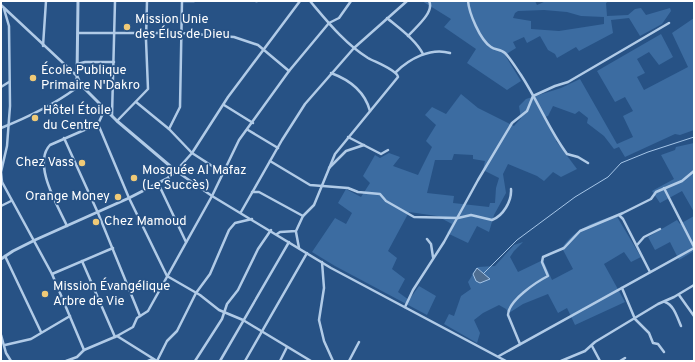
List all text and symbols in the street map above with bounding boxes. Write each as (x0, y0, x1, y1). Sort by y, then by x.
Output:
place label: Mission Unie des Élus de Dieu (135, 12, 230, 43)
marker: Mission Unie des Élus de Dieu (122, 22, 132, 32)
place label: École Publique Primaire N'Dakro (41, 61, 140, 94)
marker: École Publique Primaire N'Dakro (28, 73, 38, 83)
place label: Hôtel Étoile du Centre (43, 101, 111, 134)
marker: Hôtel Étoile du Centre (30, 113, 40, 123)
place label: Chez Vass (16, 155, 74, 171)
marker: Chez Vass (77, 158, 87, 168)
place label: Mosquée Al Mafaz (Le Succès) (142, 163, 247, 194)
marker: Mosquée Al Mafaz (Le Succès) (129, 173, 139, 183)
place label: Orange Money (25, 189, 110, 205)
marker: Orange Money (113, 192, 123, 202)
place label: Chez Mamoud (104, 214, 187, 230)
marker: Chez Mamoud (91, 217, 101, 227)
place label: Mission Évangélique Arbre de Vie (53, 277, 170, 310)
marker: Mission Évangélique Arbre de Vie (40, 289, 50, 299)

